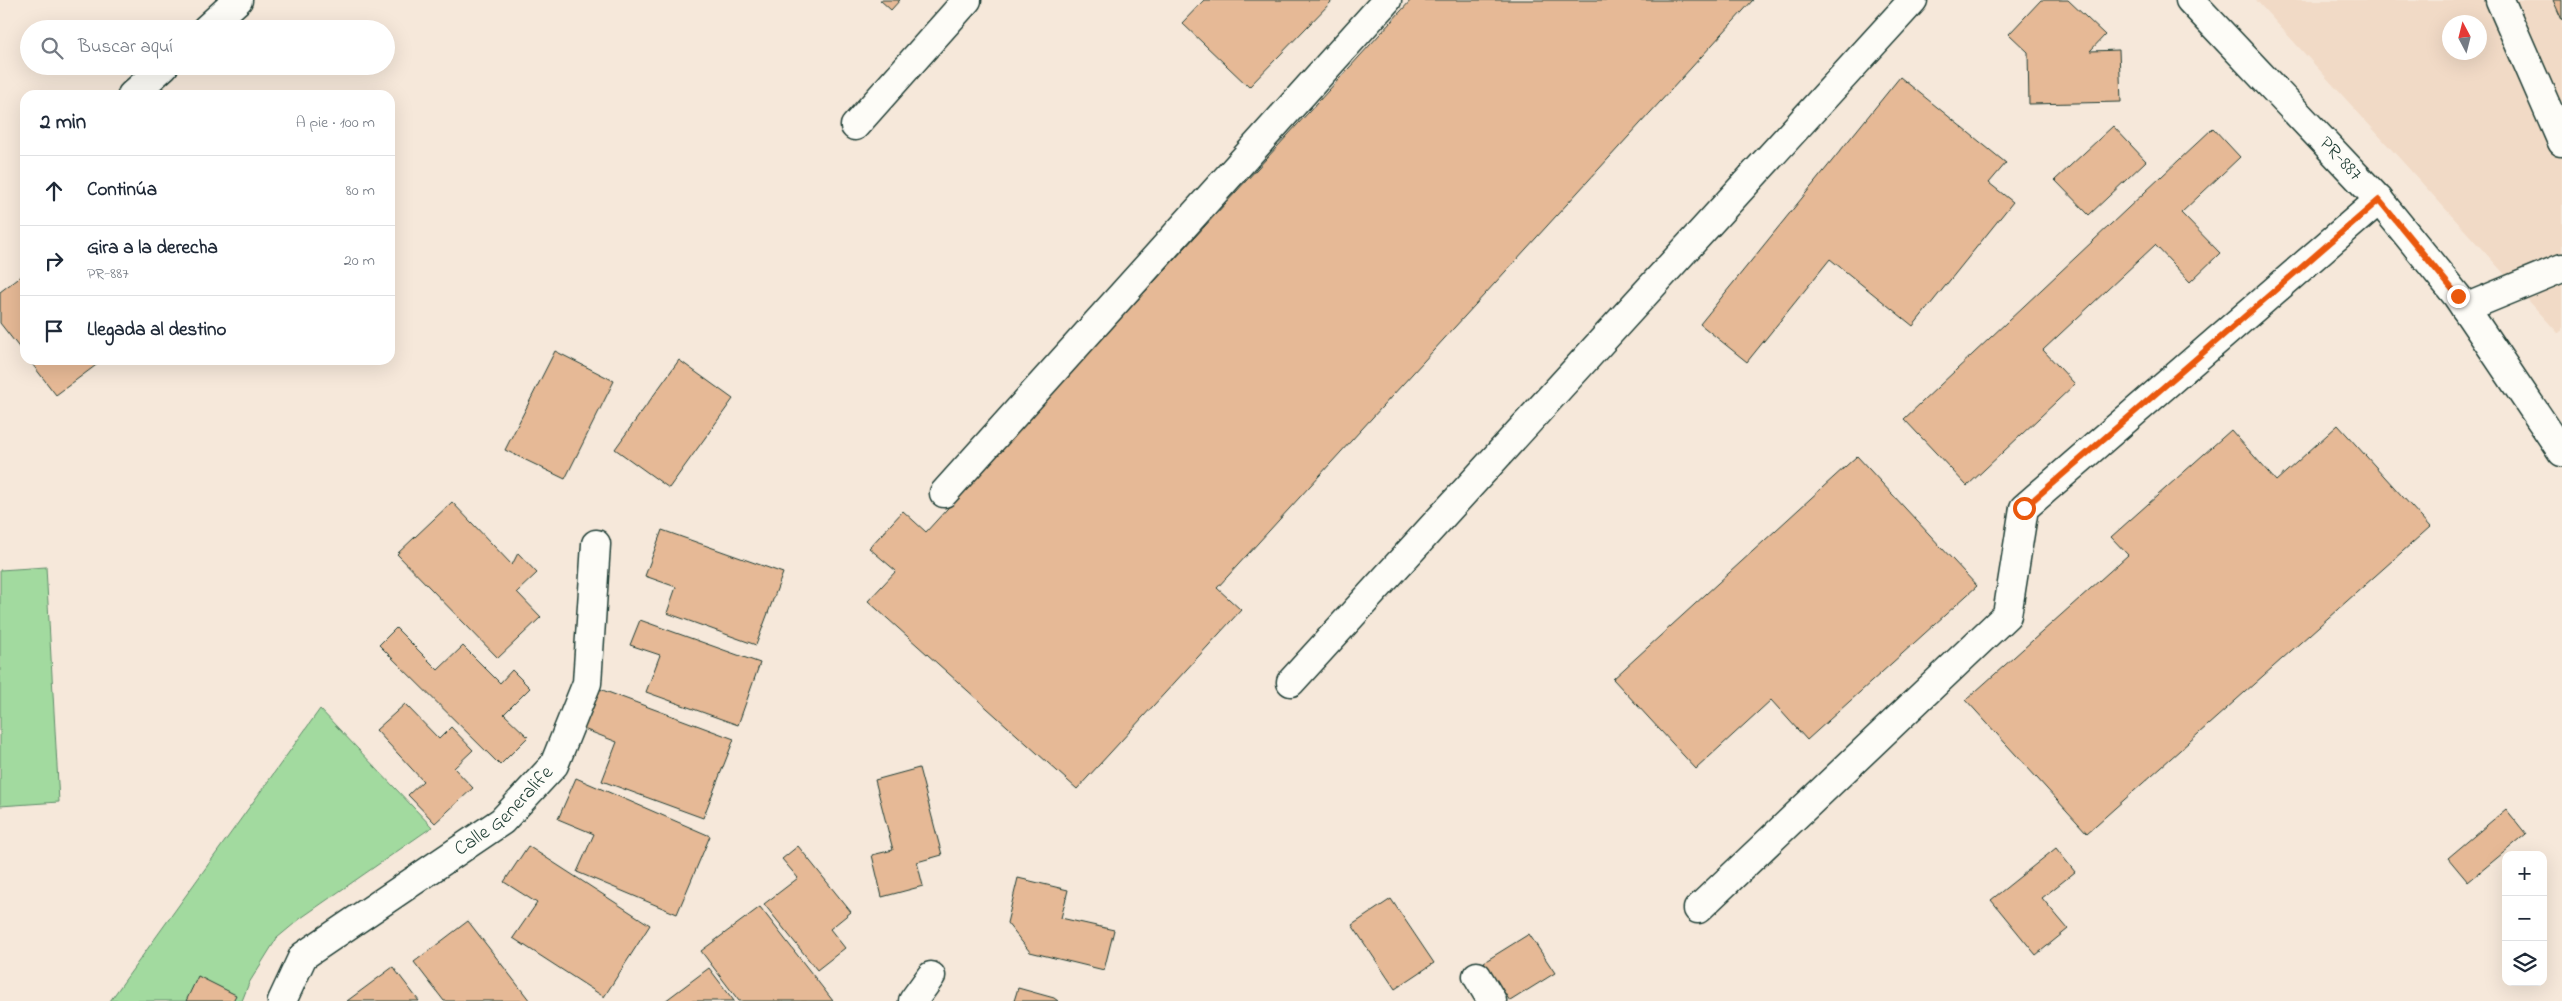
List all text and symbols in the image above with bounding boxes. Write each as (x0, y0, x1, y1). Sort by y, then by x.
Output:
north arrow (2442, 15, 2487, 60)
search box (20, 20, 395, 75)
icon: search (38, 34, 66, 62)
text: Buscar aquí (78, 34, 173, 61)
text: 2 min (40, 108, 86, 138)
text: A pie · 100 m (296, 111, 375, 135)
street label: PR-887 (2312, 130, 2369, 188)
icon: ahead (40, 177, 68, 205)
text: Continúa (87, 177, 157, 204)
text: 80 m (346, 179, 375, 203)
text: Gira a la derecha (87, 235, 218, 262)
icon: right (40, 247, 68, 275)
text: 20 m (344, 249, 375, 273)
text: PR-887 (87, 262, 129, 286)
route end (2447, 285, 2470, 308)
icon: arrive (40, 317, 68, 345)
text: Llegada al destino (87, 317, 226, 344)
route start (2013, 497, 2036, 520)
street label: Calle Generalife (449, 759, 561, 864)
map controls (2502, 851, 2547, 986)
button: + (2502, 851, 2547, 896)
button: − (2502, 896, 2547, 941)
button: layers (2502, 941, 2547, 986)

